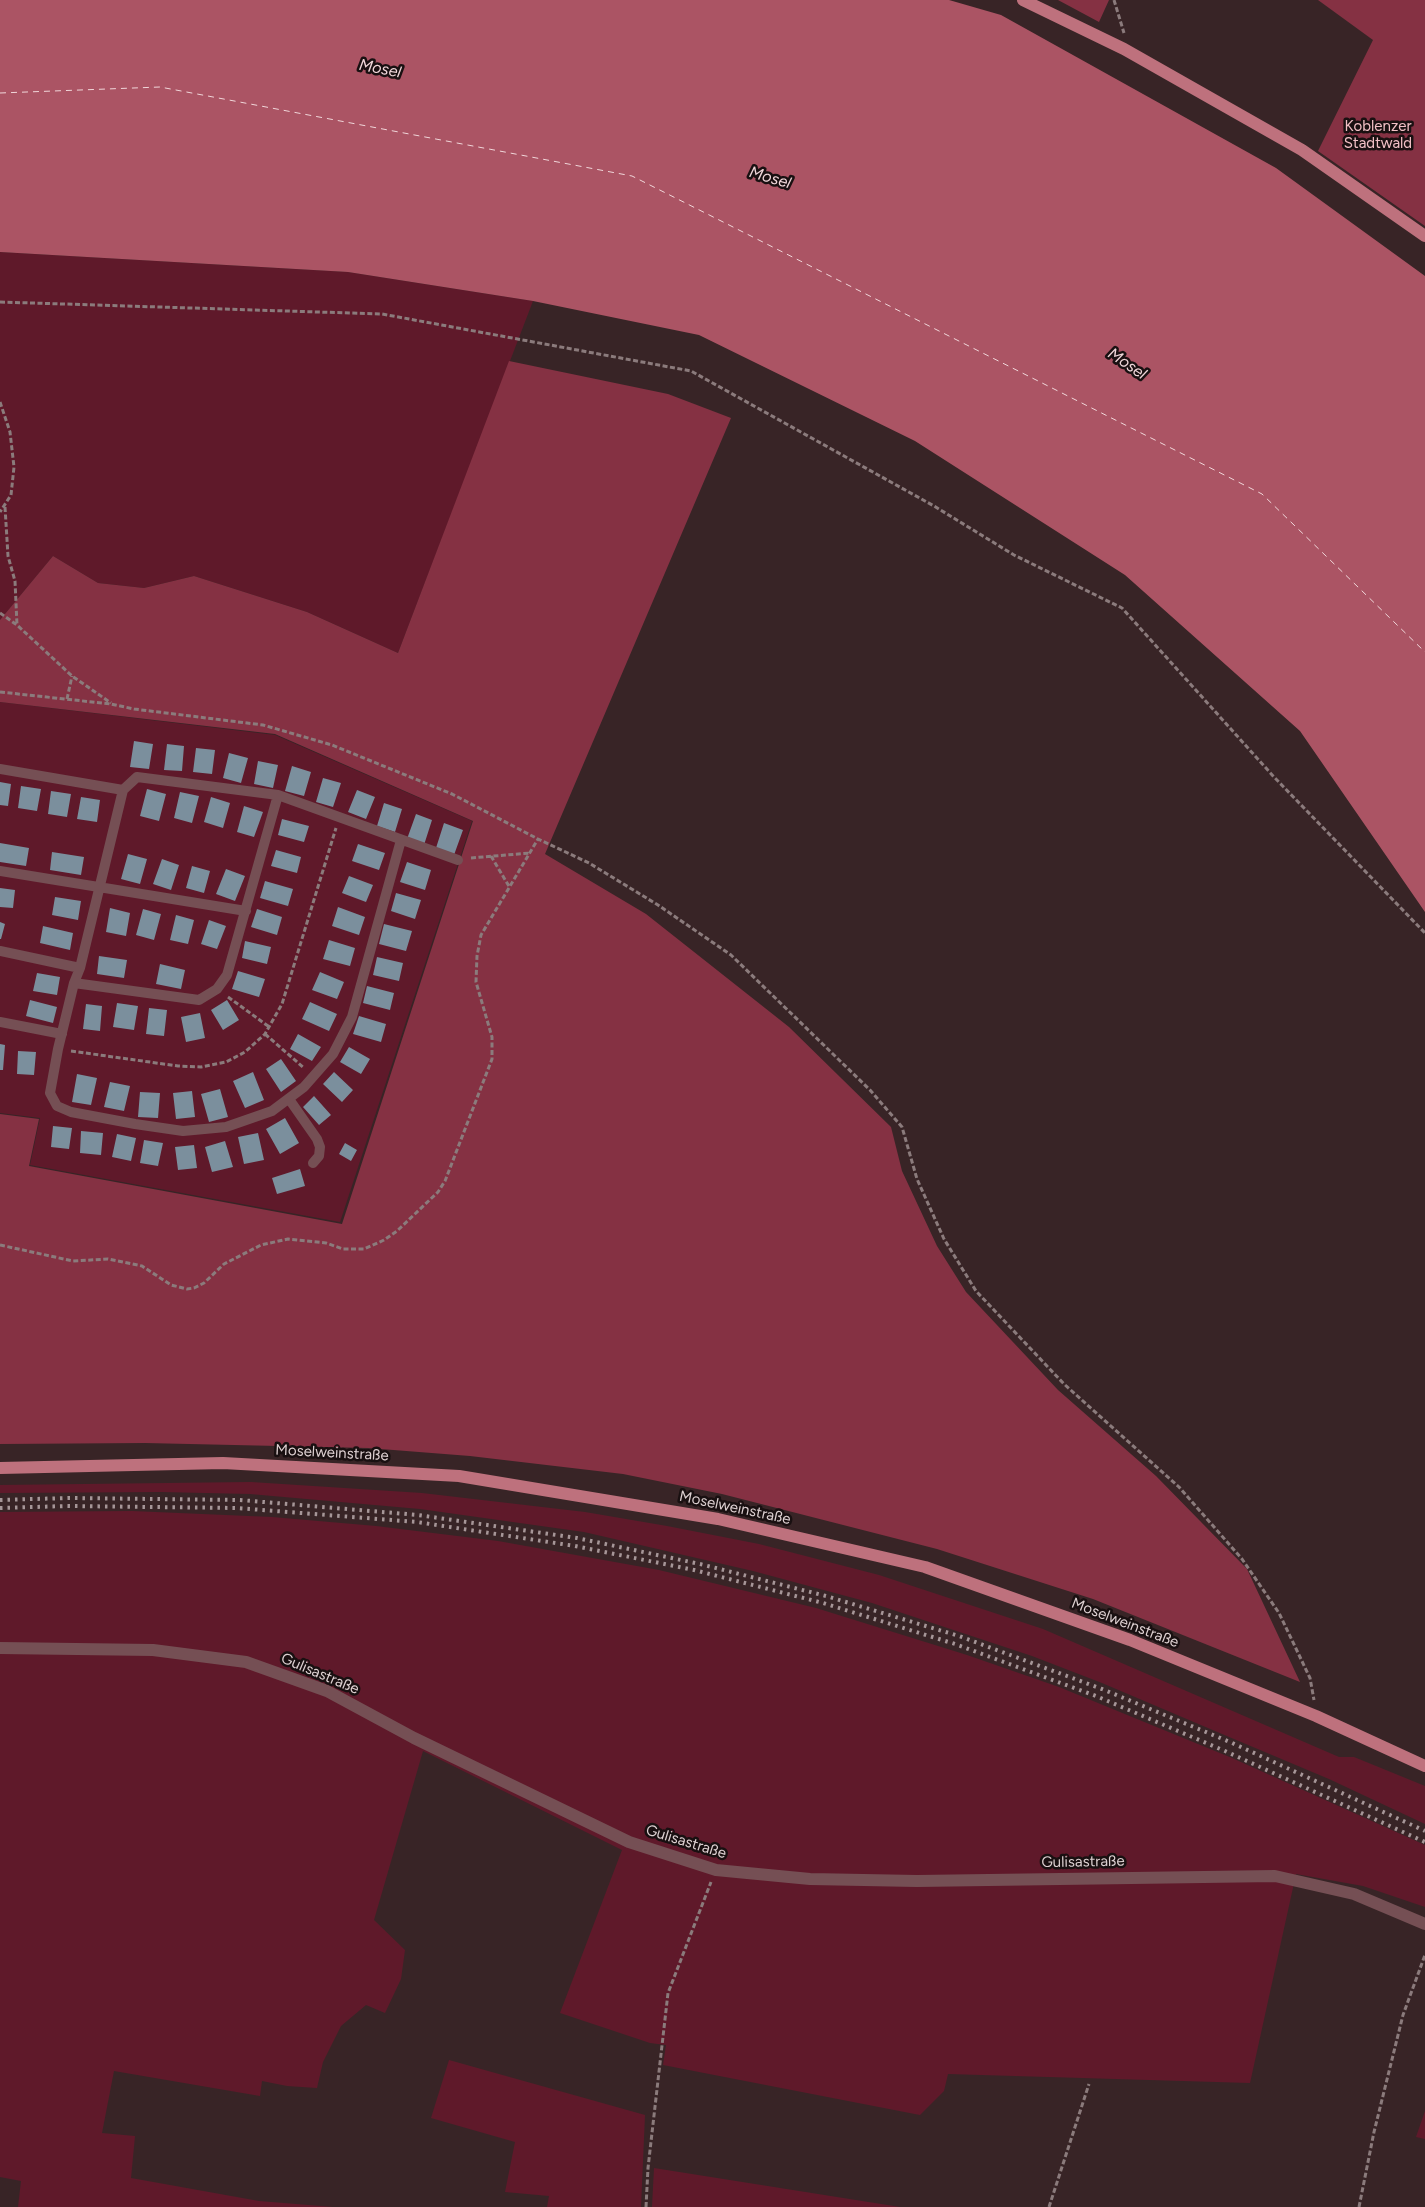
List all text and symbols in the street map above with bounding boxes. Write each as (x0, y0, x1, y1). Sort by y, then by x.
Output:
water label: Mosel (357, 56, 403, 82)
park label: Koblenzer Stadtwald (1344, 118, 1412, 153)
water label: Mosel (747, 163, 793, 193)
water label: Mosel (1104, 344, 1150, 384)
street label: Moselweinstraße (275, 1441, 389, 1465)
street label: Moselweinstraße (678, 1487, 792, 1529)
street label: Moselweinstraße (1069, 1594, 1181, 1652)
street label: Gulisastraße (278, 1649, 362, 1699)
street label: Gulisastraße (644, 1821, 728, 1863)
street label: Gulisastraße (1041, 1852, 1125, 1872)

